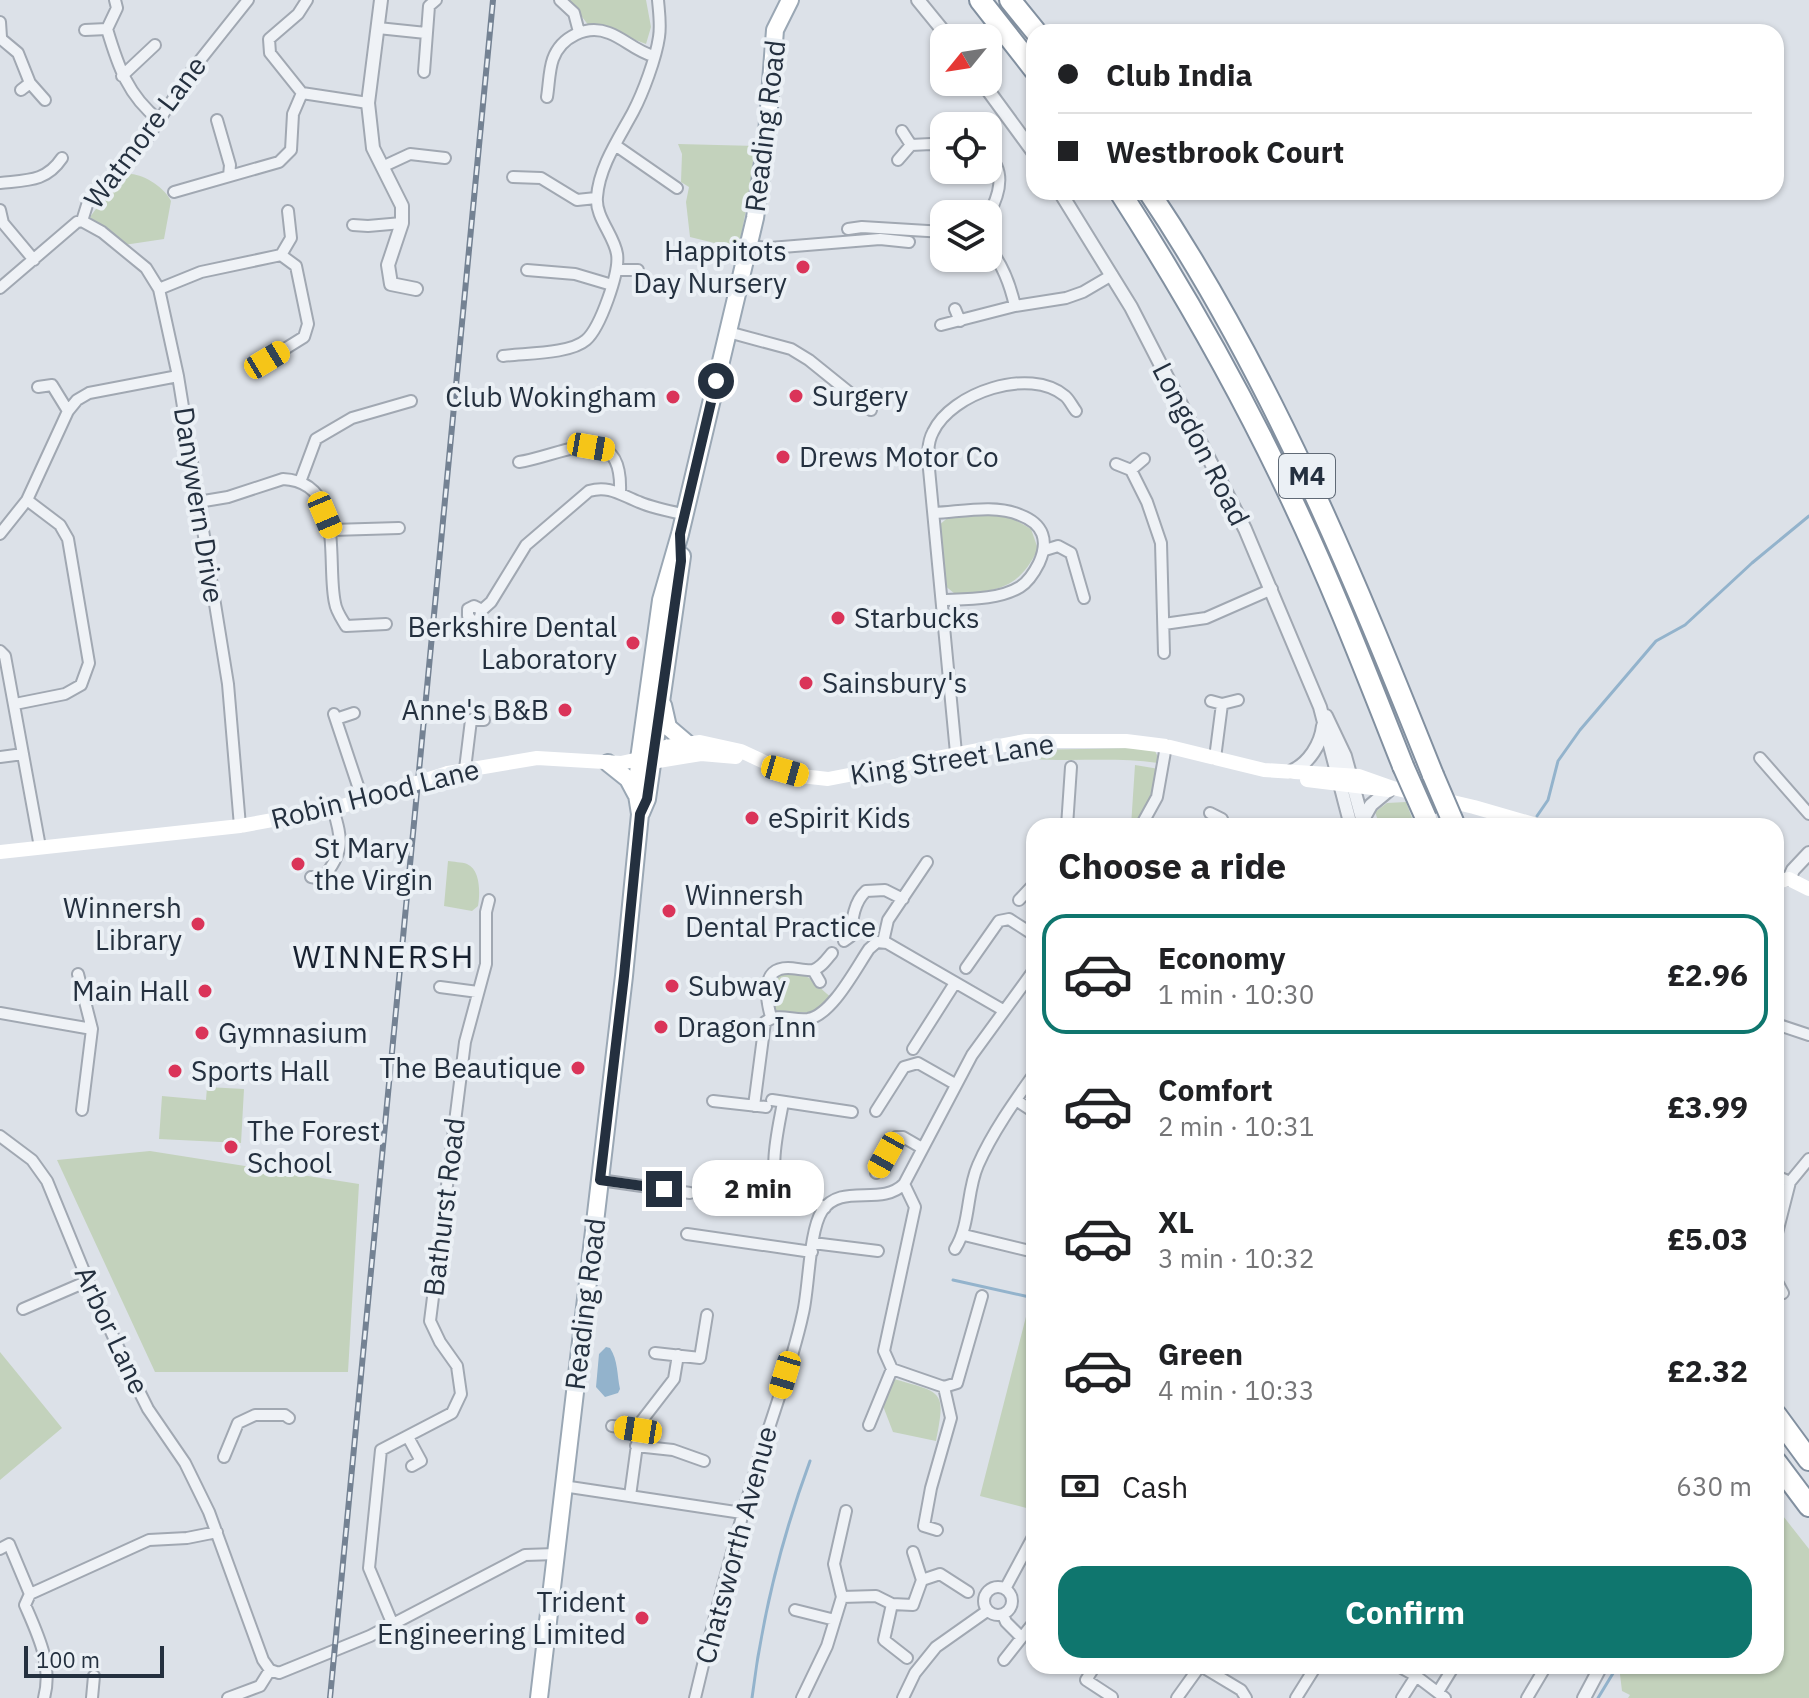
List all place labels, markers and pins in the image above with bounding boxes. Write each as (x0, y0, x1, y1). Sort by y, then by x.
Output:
place label: Happitots Day Nursery (633, 232, 787, 301)
marker: Happitots Day Nursery (794, 258, 812, 276)
place label: Surgery (812, 377, 908, 414)
place label: Club Wokingham (445, 378, 657, 415)
marker: Surgery (787, 387, 805, 405)
marker: Club Wokingham (664, 388, 682, 406)
place label: Drews Motor Co (799, 438, 999, 475)
marker: Drews Motor Co (774, 448, 792, 466)
place label: Starbucks (854, 599, 980, 636)
place label: Berkshire Dental Laboratory (407, 608, 617, 677)
marker: Starbucks (829, 609, 847, 627)
marker: Berkshire Dental Laboratory (624, 634, 642, 652)
place label: Sainsbury's (822, 664, 967, 701)
marker: Sainsbury's (797, 674, 815, 692)
place label: Anne's B&B (401, 691, 549, 728)
marker: Anne's B&B (556, 701, 574, 719)
place label: eSpirit Kids (768, 799, 911, 836)
marker: eSpirit Kids (743, 809, 761, 827)
place label: St Mary the Virgin (314, 829, 433, 898)
marker: St Mary the Virgin (289, 855, 307, 873)
place label: Winnersh Dental Practice (685, 876, 876, 945)
place label: Winnersh Library (63, 889, 182, 958)
marker: Winnersh Dental Practice (660, 902, 678, 920)
marker: Winnersh Library (189, 915, 207, 933)
place label: Subway (688, 967, 786, 1004)
place label: Main Hall (72, 972, 189, 1009)
marker: Subway (663, 977, 681, 995)
marker: Main Hall (196, 982, 214, 1000)
place label: Dragon Inn (677, 1008, 817, 1045)
place label: Gymnasium (218, 1014, 368, 1051)
marker: Dragon Inn (652, 1018, 670, 1036)
marker: Gymnasium (193, 1024, 211, 1042)
place label: The Beautique (379, 1049, 562, 1086)
place label: Sports Hall (191, 1052, 330, 1089)
marker: The Beautique (569, 1059, 587, 1077)
marker: Sports Hall (166, 1062, 184, 1080)
place label: The Forest School (247, 1112, 380, 1181)
marker: The Forest School (222, 1138, 240, 1156)
place label: Trident Engineering Limited (377, 1583, 626, 1652)
marker: Trident Engineering Limited (633, 1609, 651, 1627)

